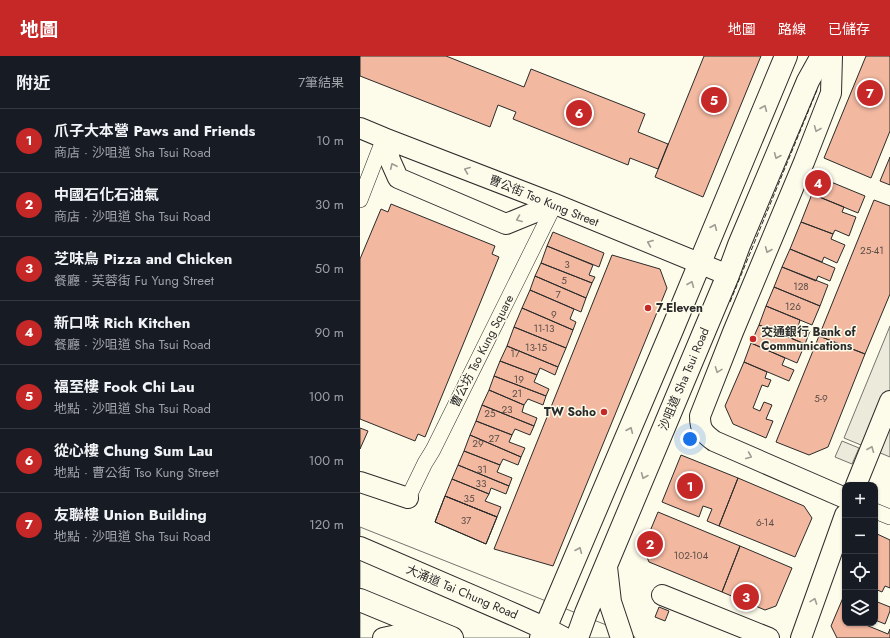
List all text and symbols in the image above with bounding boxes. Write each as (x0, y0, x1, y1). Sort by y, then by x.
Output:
text: 地圖 (20, 16, 58, 43)
text: 地圖 (728, 19, 756, 39)
text: 路線 (778, 19, 806, 39)
text: 已儲存 (828, 19, 870, 39)
text: 附近 (16, 71, 50, 95)
text: 7筆結果 (298, 73, 344, 92)
pin: 7 (857, 78, 883, 108)
pin: 5 (701, 85, 727, 115)
pin: 6 (566, 98, 592, 128)
one-way arrow (760, 104, 768, 111)
text: 爪子大本營 Paws and Friends (54, 120, 255, 142)
one-way arrow (814, 125, 822, 133)
text: 1 (26, 131, 32, 150)
text: 10 m (316, 131, 344, 150)
text: 商店 · 沙咀道 Sha Tsui Road (54, 143, 211, 162)
one-way arrow (774, 151, 782, 159)
one-way arrow (390, 162, 398, 170)
one-way arrow (463, 167, 470, 175)
pin: 4 (805, 168, 831, 198)
street label: 曹公街 Tso Kung Street (486, 171, 602, 231)
text: 中國石化石油氣 (54, 184, 159, 206)
text: 2 (25, 195, 33, 214)
text: 30 m (315, 195, 344, 214)
text: 商店 · 沙咀道 Sha Tsui Road (54, 207, 211, 226)
one-way arrow (515, 214, 522, 222)
one-way arrow (710, 224, 718, 231)
one-way arrow (647, 240, 654, 248)
house number: 25-41 (860, 243, 884, 258)
one-way arrow (764, 246, 772, 253)
text: 芝味鳥 Pizza and Chicken (54, 248, 232, 270)
house number: 3 (564, 257, 570, 272)
text: 3 (25, 259, 33, 278)
text: 50 m (315, 259, 344, 278)
text: 餐廳 · 芙蓉街 Fu Yung Street (54, 271, 214, 290)
house number: 5 (561, 273, 567, 288)
house number: 128 (793, 279, 809, 294)
one-way arrow (686, 281, 694, 289)
house number: 7 (555, 287, 561, 302)
street label: 曹公坊 Tso Kung Square (446, 292, 518, 410)
place label: 7-Eleven (656, 299, 703, 317)
house number: 126 (785, 299, 801, 314)
marker: 7-Eleven (643, 303, 653, 313)
house number: 9 (551, 307, 557, 322)
text: 新口味 Rich Kitchen (54, 312, 190, 334)
house number: 11-13 (533, 321, 555, 336)
text: 4 (24, 323, 34, 342)
text: 90 m (315, 323, 344, 342)
place label: 交通銀行 Bank of Communications (761, 323, 857, 355)
street label: 沙咀道 Sha Tsui Road (654, 325, 714, 433)
marker: 交通銀行 Bank of Communications (748, 334, 758, 344)
text: 餐廳 · 沙咀道 Sha Tsui Road (54, 335, 211, 354)
house number: 13-15 (525, 340, 547, 355)
house number: 17 (510, 346, 521, 361)
one-way arrow (715, 366, 723, 373)
house number: 19 (514, 372, 524, 387)
text: 福至樓 Fook Chi Lau (54, 376, 195, 398)
house number: 21 (512, 386, 522, 401)
text: 5 (25, 387, 33, 406)
text: 100 m (309, 387, 344, 406)
house number: 5-9 (814, 391, 828, 406)
text: 地點 · 沙咀道 Sha Tsui Road (54, 399, 211, 418)
house number: 23 (501, 402, 513, 417)
place label: TW Soho (544, 403, 596, 421)
house number: 25 (484, 406, 496, 421)
marker: TW Soho (599, 407, 609, 417)
one-way arrow (625, 427, 633, 435)
your location (680, 429, 700, 449)
house number: 27 (489, 431, 500, 446)
house number: 29 (472, 436, 484, 451)
text: 從心樓 Chung Sum Lau (54, 440, 213, 462)
one-way arrow (866, 445, 874, 452)
text: 6 (25, 451, 33, 470)
text: 100 m (309, 451, 344, 470)
one-way arrow (746, 452, 753, 460)
house number: 31 (477, 462, 487, 477)
text: 地點 · 曹公街 Tso Kung Street (54, 463, 219, 482)
pin: 1 (677, 471, 703, 501)
one-way arrow (640, 473, 648, 480)
house number: 33 (476, 476, 487, 491)
map controls (842, 482, 878, 626)
button: + (842, 482, 878, 518)
house number: 35 (463, 491, 475, 506)
text: 友聯樓 Union Building (54, 504, 207, 526)
house number: 37 (461, 513, 472, 528)
text: 7 (25, 515, 33, 534)
text: 120 m (309, 515, 344, 534)
house number: 6-14 (756, 515, 774, 530)
button: − (842, 518, 878, 554)
text: 地點 · 沙咀道 Sha Tsui Road (54, 527, 211, 546)
pin: 2 (637, 529, 663, 559)
one-way arrow (574, 546, 582, 554)
house number: 102-104 (674, 548, 708, 563)
button: locate (842, 554, 878, 590)
street label: 大涌道 Tai Chung Road (403, 560, 521, 624)
pin: 3 (733, 582, 759, 612)
button: layers (842, 590, 878, 626)
one-way arrow (810, 598, 818, 605)

